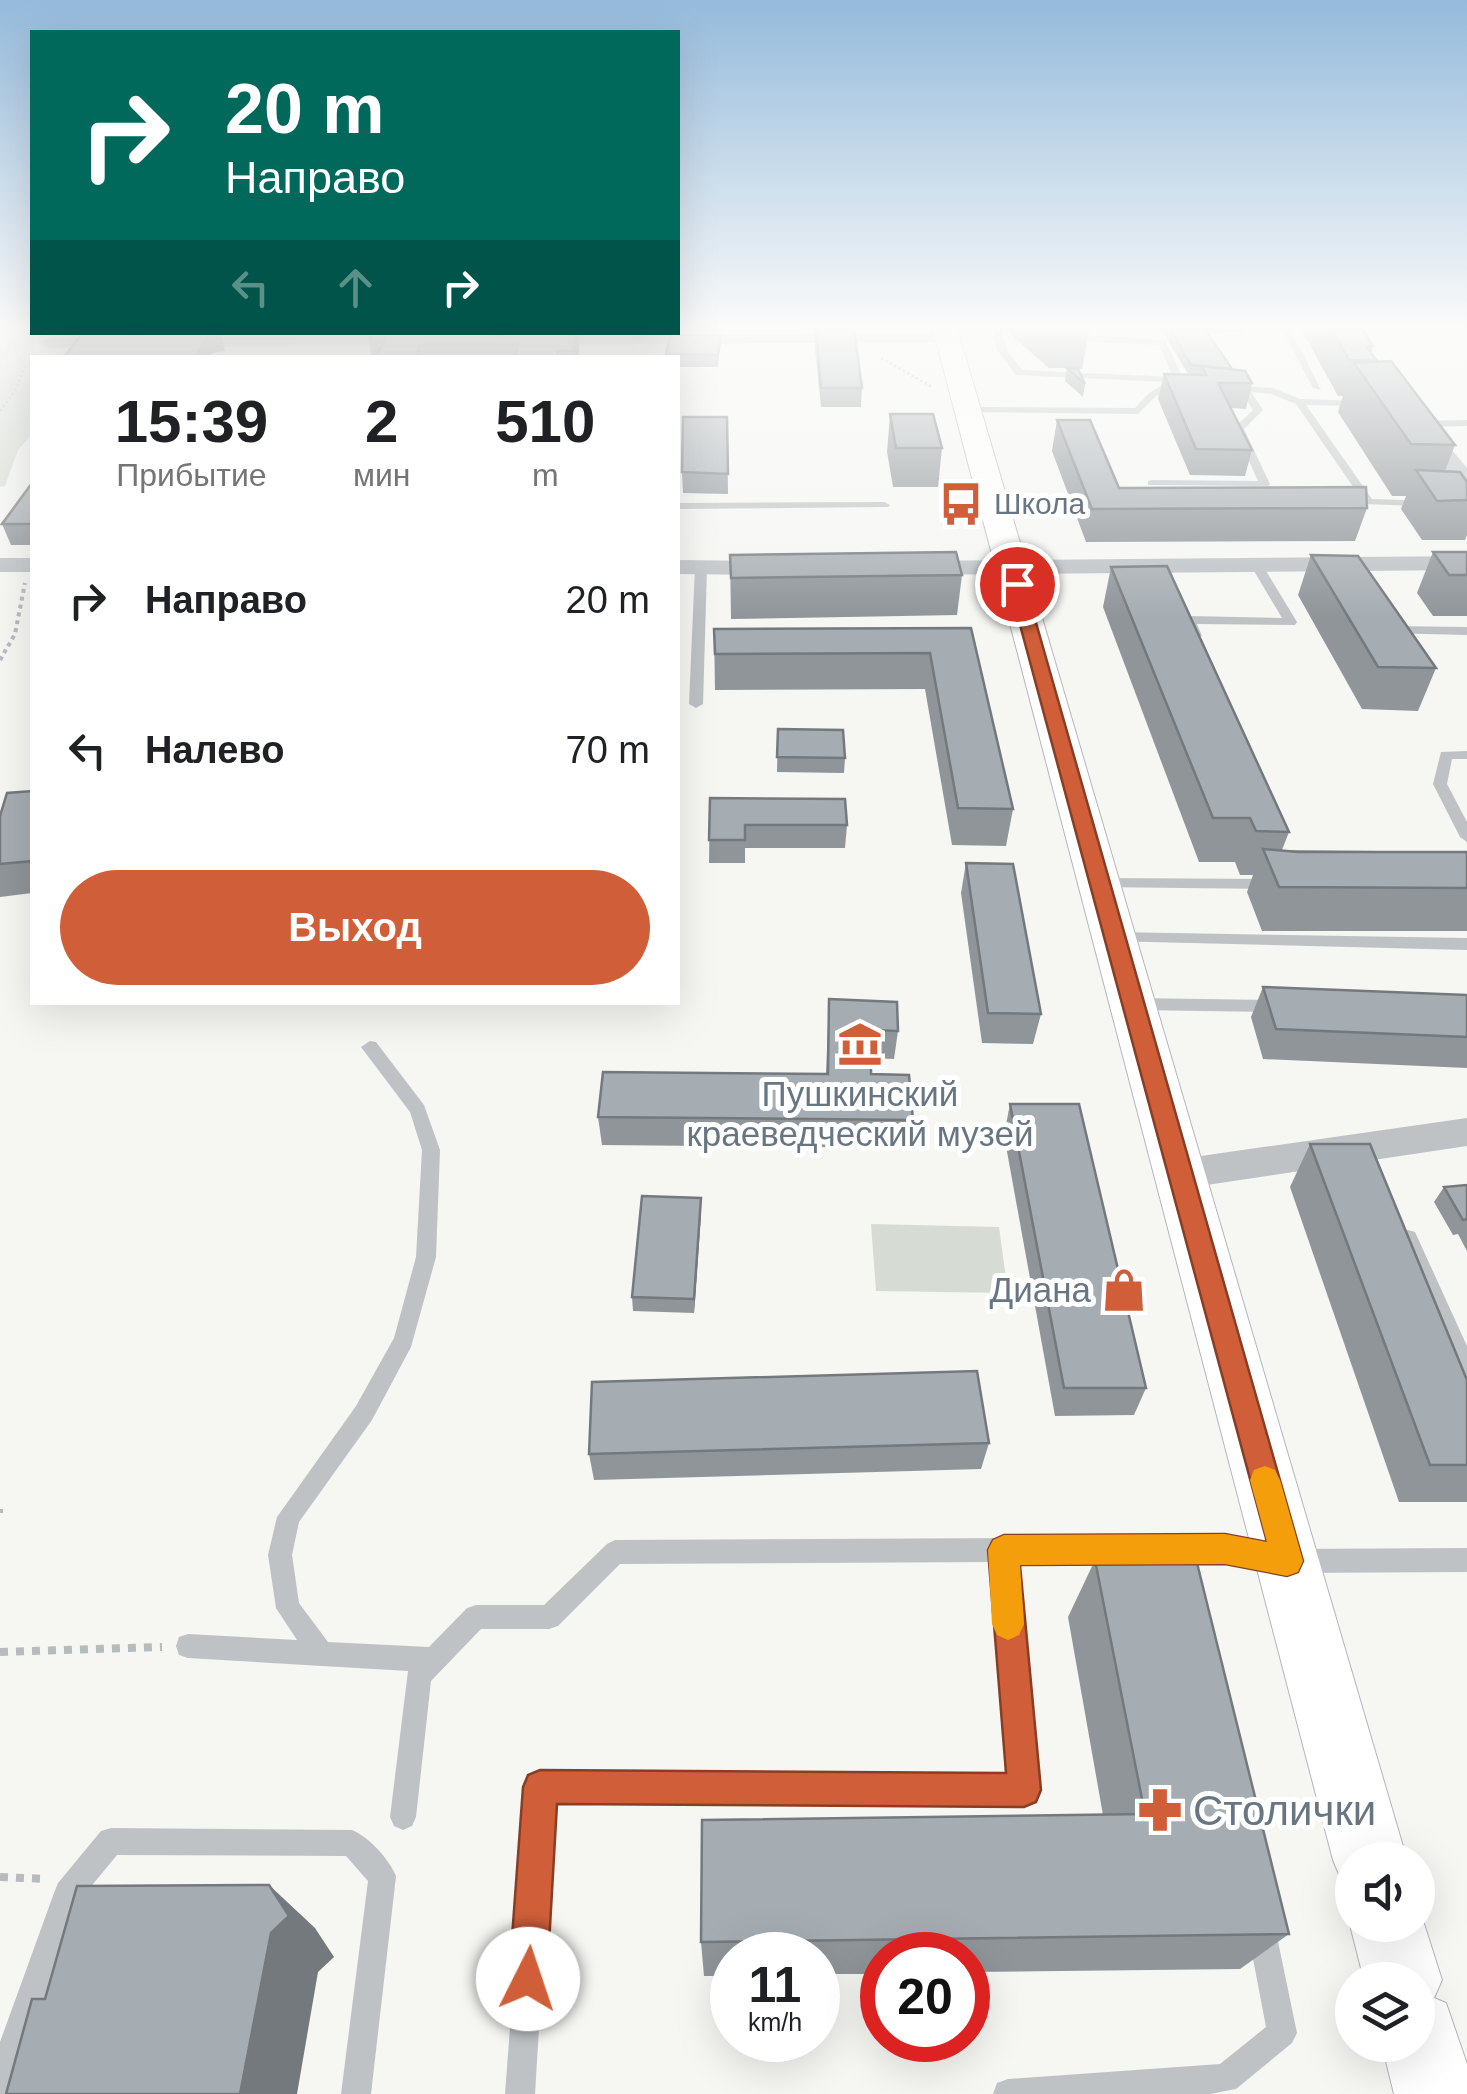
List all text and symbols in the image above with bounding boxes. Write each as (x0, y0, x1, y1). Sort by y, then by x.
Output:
icon: right (60, 70, 190, 200)
text: 20 m (225, 70, 385, 148)
text: Направо (225, 152, 405, 203)
icon: left (223, 260, 278, 315)
icon: ahead (328, 260, 383, 315)
icon: right (433, 260, 488, 315)
text: 15:39 (115, 388, 268, 455)
text: 2 (365, 388, 398, 455)
text: 510 (495, 388, 595, 455)
text: Прибытие (116, 457, 267, 493)
text: мин (353, 457, 410, 493)
text: m (532, 457, 559, 493)
bus stop icon: Школа (937, 480, 985, 528)
place label: Школа (994, 487, 1085, 520)
pin (975, 542, 1060, 627)
icon: arrive (990, 557, 1045, 612)
icon: right (60, 573, 115, 628)
text: Направо (145, 579, 307, 621)
text: 20 m (566, 579, 650, 621)
icon: left (60, 723, 115, 778)
text: Налево (145, 729, 284, 771)
text: 70 m (566, 729, 650, 771)
button: Выход (60, 870, 650, 985)
museum icon: Пушкинский краеведческий музей (836, 1020, 884, 1068)
place label: Пушкинский краеведческий музей (687, 1074, 1034, 1153)
shop icon: Диана (1100, 1266, 1148, 1314)
place label: Диана (989, 1270, 1092, 1309)
pharmacy icon: Столички (1136, 1786, 1184, 1834)
place label: Столички (1193, 1787, 1376, 1834)
map controls (1335, 1842, 1435, 2062)
button: sound (1335, 1842, 1435, 1942)
position arrow (476, 1927, 580, 2031)
speed limit sign: 20 (860, 1932, 990, 2062)
text: 11 (749, 1957, 801, 2013)
button: layers (1335, 1962, 1435, 2062)
text: km/h (748, 2008, 802, 2036)

